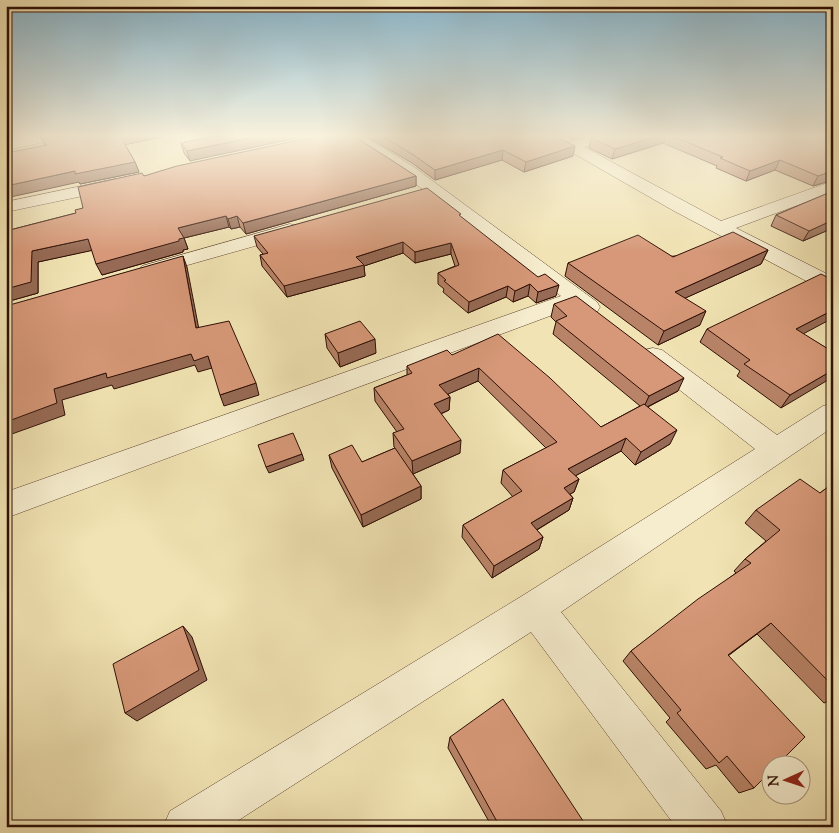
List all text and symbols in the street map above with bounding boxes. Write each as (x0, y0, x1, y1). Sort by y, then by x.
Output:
north arrow (762, 756, 812, 806)
text: N (765, 774, 785, 787)

